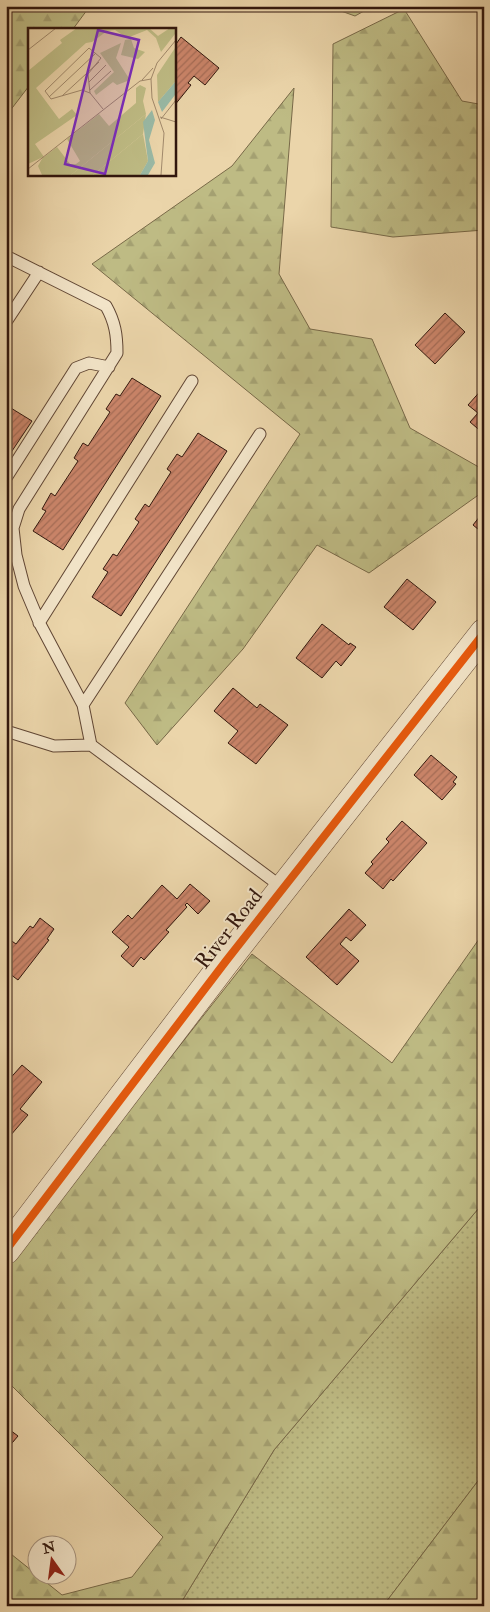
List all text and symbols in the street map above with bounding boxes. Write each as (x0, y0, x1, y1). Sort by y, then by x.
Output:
inset map (28, 28, 175, 175)
street label: River Road (189, 883, 269, 974)
north arrow (28, 1534, 78, 1584)
text: N (40, 1538, 58, 1558)

